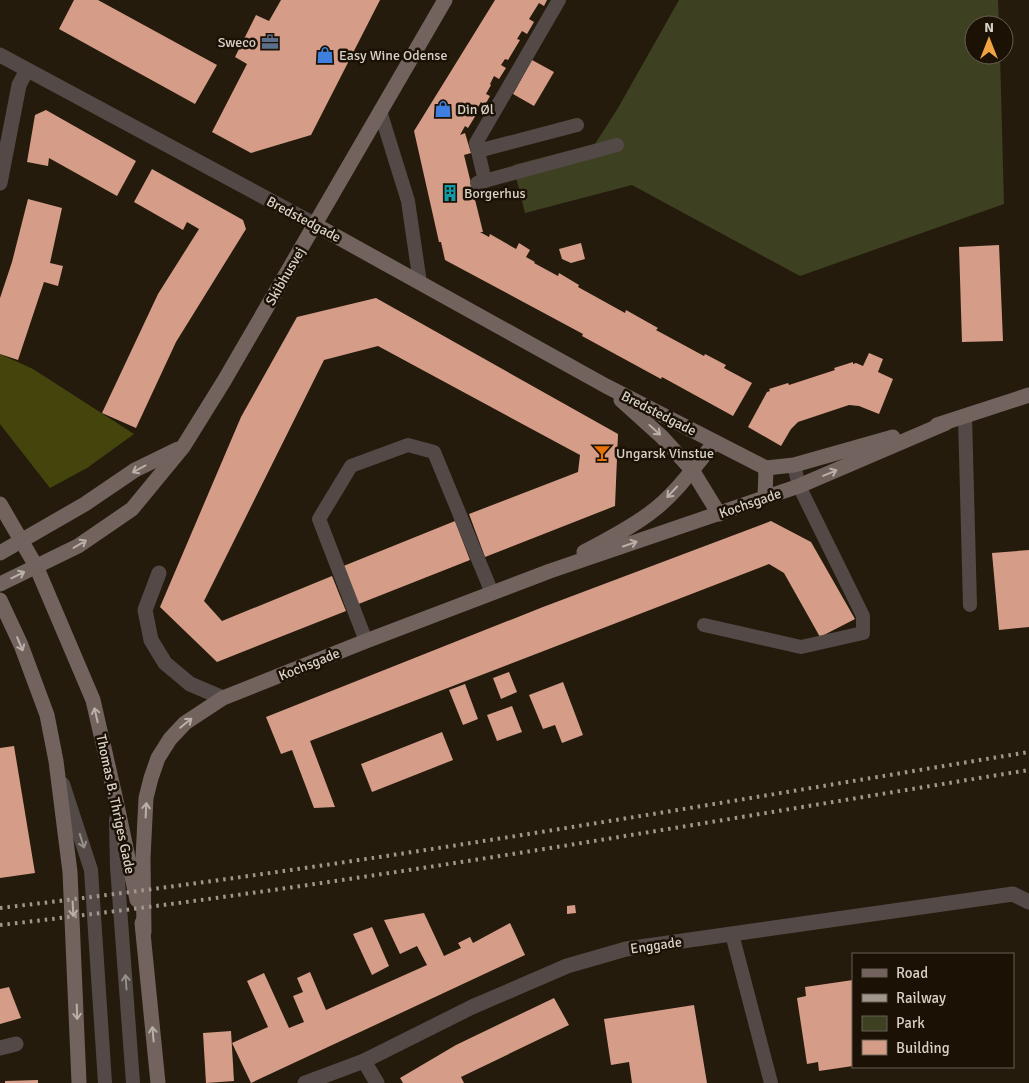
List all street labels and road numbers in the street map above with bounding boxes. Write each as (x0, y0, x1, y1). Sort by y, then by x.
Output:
street label: Bredstedgade (264, 193, 344, 246)
street label: Skibhusvej (262, 244, 309, 308)
street label: Bredstedgade (618, 387, 699, 440)
street label: Kochsgade (717, 485, 783, 522)
street label: Kochsgade (276, 644, 342, 684)
street label: Thomas B. Thriges Gade (92, 733, 139, 875)
street label: Enggade (629, 933, 683, 958)

